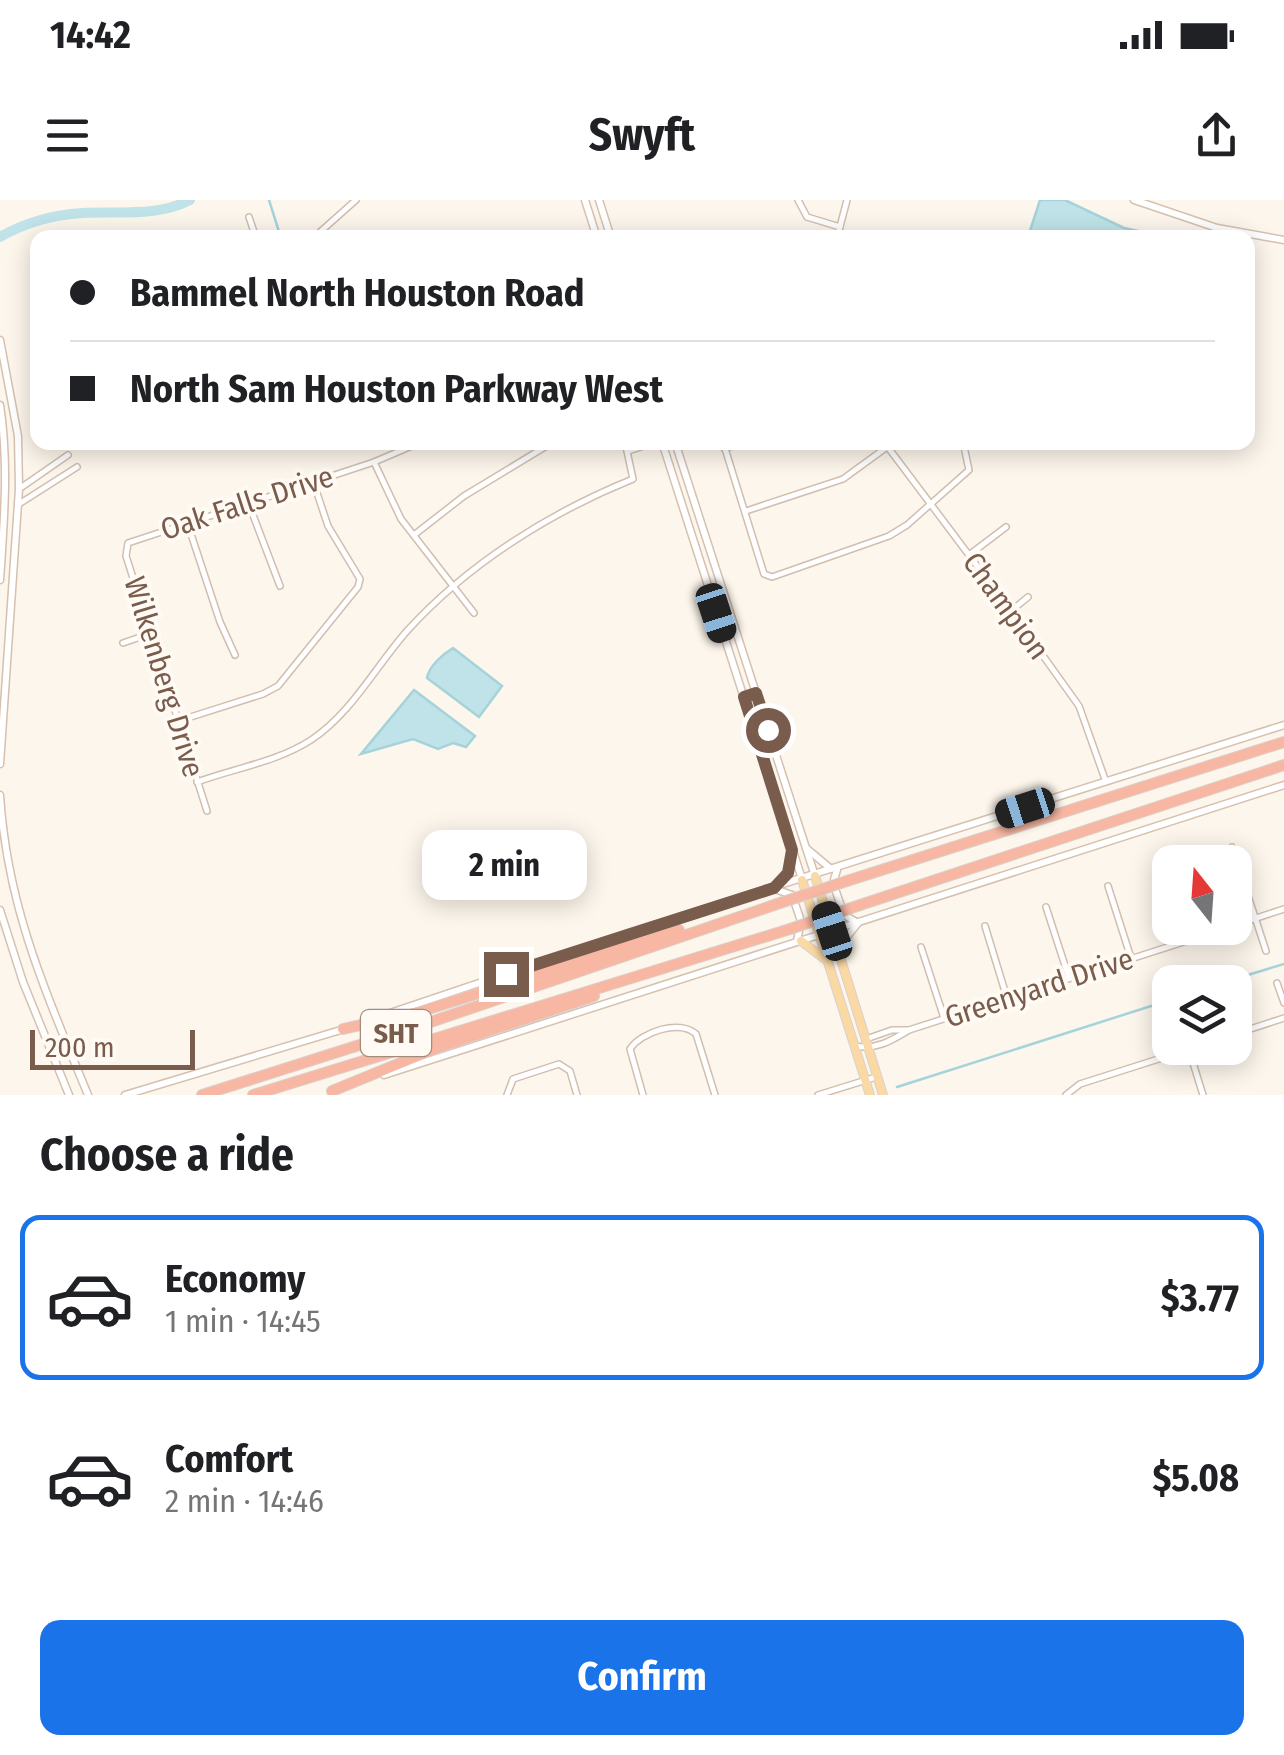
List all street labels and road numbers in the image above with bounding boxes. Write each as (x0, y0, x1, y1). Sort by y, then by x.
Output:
street label: Oak Falls Drive (156, 458, 338, 548)
street label: Champion (955, 545, 1057, 667)
street label: Wilkenberg Drive (116, 572, 212, 782)
street label: Greenyard Drive (940, 941, 1138, 1035)
road number: SHT (361, 1010, 431, 1056)

